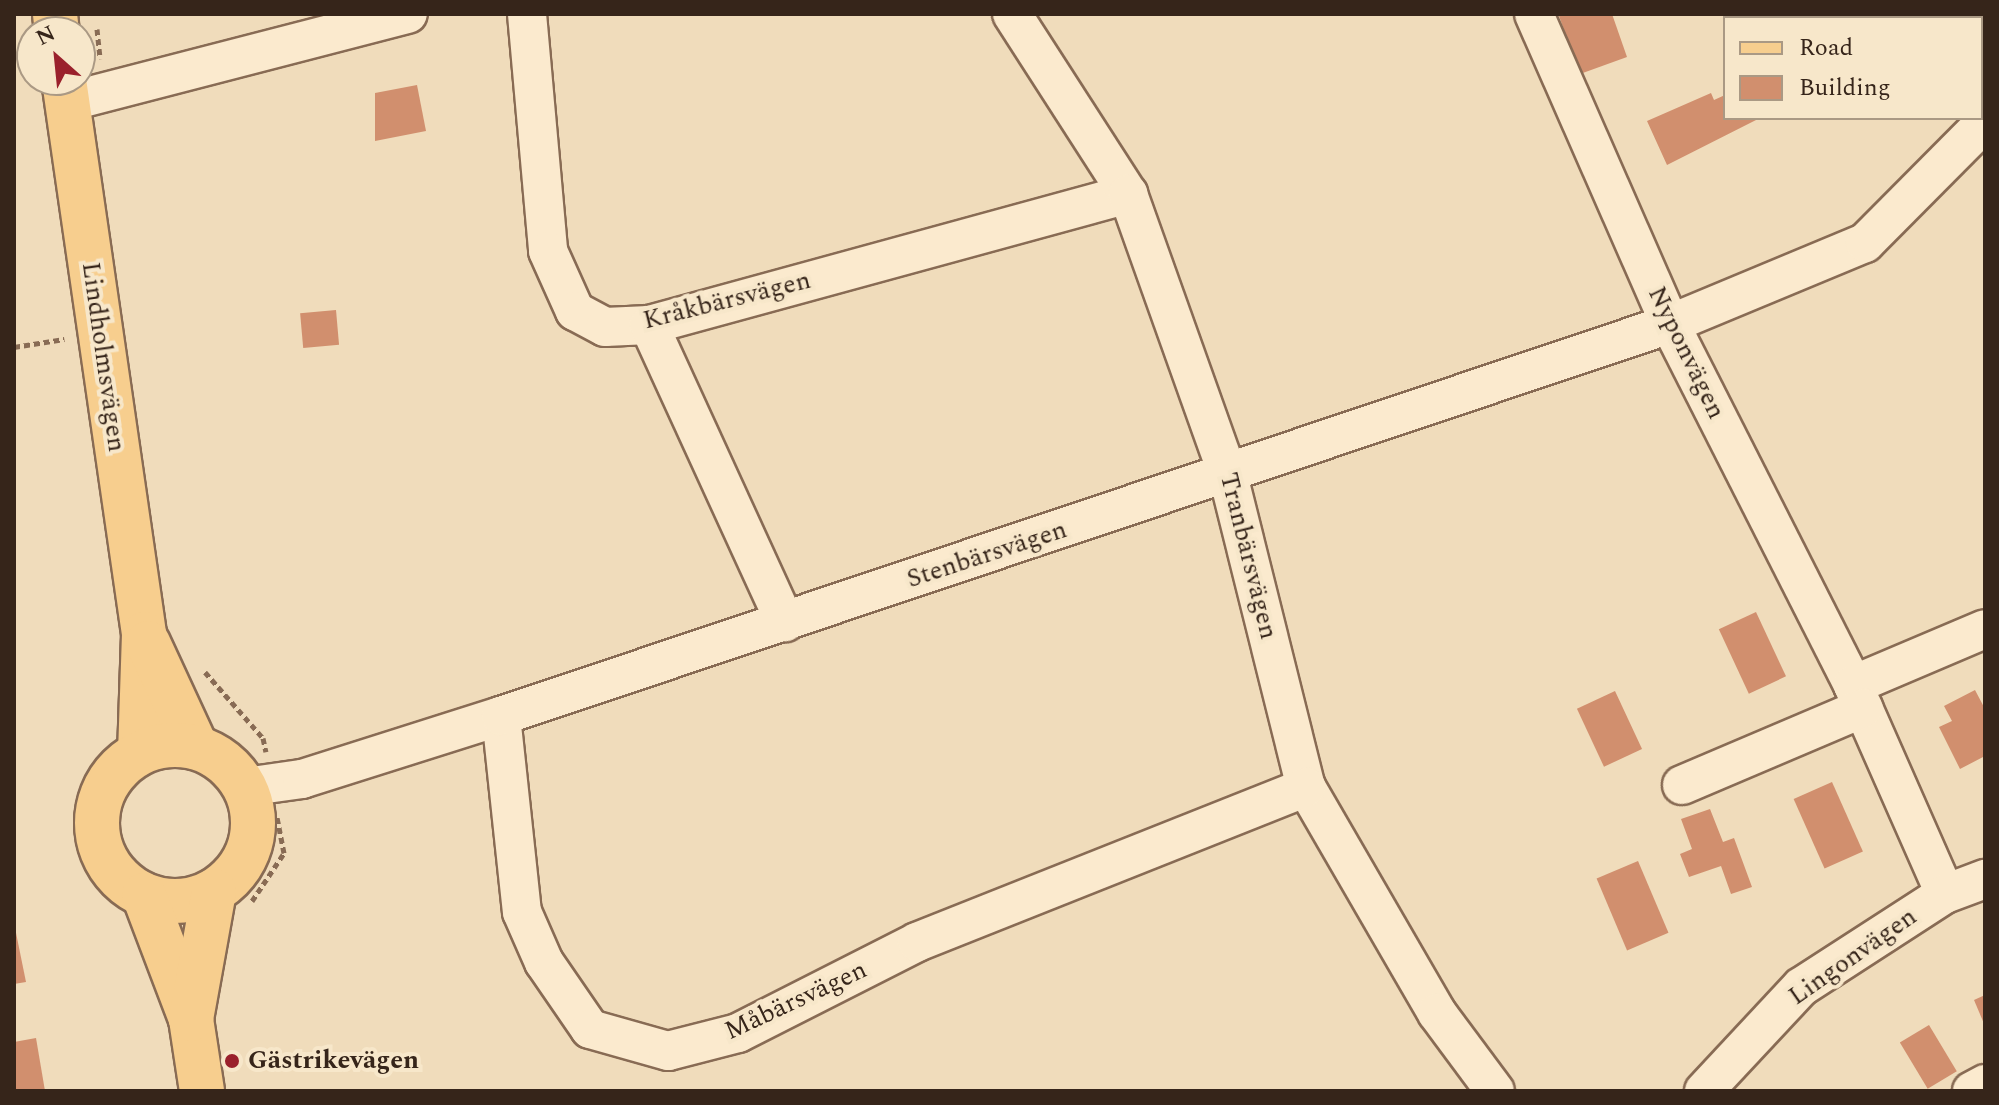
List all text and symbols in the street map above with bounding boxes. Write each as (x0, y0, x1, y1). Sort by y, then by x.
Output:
north arrow (16, 16, 96, 96)
legend (1723, 16, 1983, 120)
text: N (30, 17, 61, 55)
text: Road (1799, 30, 1853, 66)
text: Building (1799, 70, 1891, 106)
street label: Lindholmsvägen (74, 260, 132, 454)
street label: Kråkbärsvägen (640, 265, 814, 337)
street label: Nyponvägen (1640, 282, 1732, 424)
street label: Tranbärsvägen (1212, 469, 1284, 643)
street label: Stenbärsvägen (903, 514, 1071, 596)
street label: Lingonvägen (1783, 901, 1923, 1013)
street label: Måbärsvägen (720, 954, 872, 1048)
place label: Gästrikevägen (248, 1045, 419, 1077)
marker: Gästrikevägen (223, 1052, 241, 1070)

